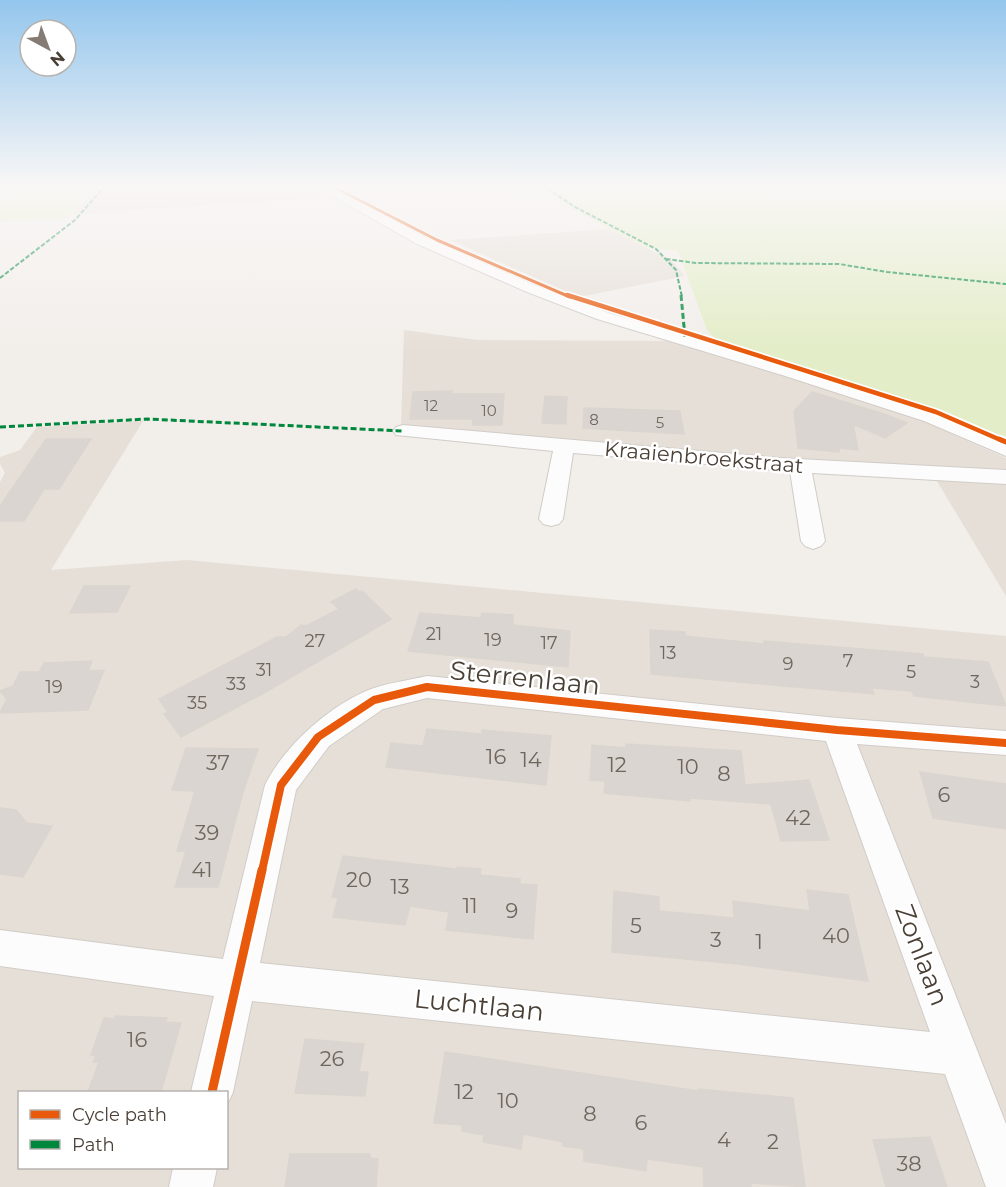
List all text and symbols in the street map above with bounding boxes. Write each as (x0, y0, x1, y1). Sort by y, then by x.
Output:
north arrow (18, 18, 78, 78)
text: N (46, 48, 69, 70)
house number: 12 (424, 396, 438, 415)
house number: 10 (481, 401, 497, 420)
house number: 8 (589, 410, 599, 429)
house number: 5 (656, 413, 664, 432)
street label: Kraaienbroekstraat (603, 436, 805, 478)
house number: 21 (426, 623, 442, 645)
house number: 19 (484, 629, 502, 651)
house number: 27 (305, 630, 325, 652)
house number: 17 (540, 632, 558, 654)
house number: 13 (660, 642, 676, 664)
house number: 7 (843, 650, 853, 672)
house number: 9 (783, 653, 794, 675)
street label: Sterrenlaan (448, 654, 602, 702)
house number: 31 (256, 659, 272, 681)
house number: 5 (906, 661, 916, 683)
house number: 3 (970, 671, 980, 693)
house number: 33 (226, 673, 246, 695)
house number: 19 (45, 676, 63, 698)
house number: 35 (187, 692, 207, 714)
house number: 16 (486, 744, 506, 769)
house number: 14 (520, 747, 542, 772)
house number: 37 (206, 750, 230, 775)
house number: 12 (607, 752, 627, 777)
house number: 10 (677, 754, 699, 779)
house number: 8 (717, 761, 731, 786)
house number: 6 (938, 782, 951, 807)
house number: 42 (785, 805, 811, 830)
house number: 39 (195, 820, 219, 845)
house number: 41 (192, 857, 212, 882)
house number: 20 (346, 867, 372, 892)
house number: 13 (390, 874, 410, 899)
house number: 11 (462, 893, 478, 918)
house number: 9 (506, 898, 518, 923)
street label: Zonlaan (888, 900, 956, 1010)
house number: 5 (630, 913, 642, 938)
house number: 40 (822, 923, 850, 948)
house number: 3 (710, 927, 722, 952)
house number: 1 (755, 929, 763, 954)
street label: Luchtlaan (412, 982, 546, 1028)
house number: 16 (127, 1027, 147, 1052)
house number: 26 (320, 1046, 345, 1071)
house number: 12 (454, 1079, 474, 1104)
house number: 10 (497, 1088, 519, 1113)
legend (18, 1091, 228, 1169)
house number: 8 (583, 1101, 597, 1126)
text: Cycle path (72, 1104, 167, 1126)
house number: 6 (635, 1110, 648, 1135)
house number: 4 (717, 1127, 731, 1152)
house number: 2 (767, 1129, 779, 1154)
text: Path (72, 1134, 115, 1156)
house number: 38 (896, 1151, 922, 1176)

